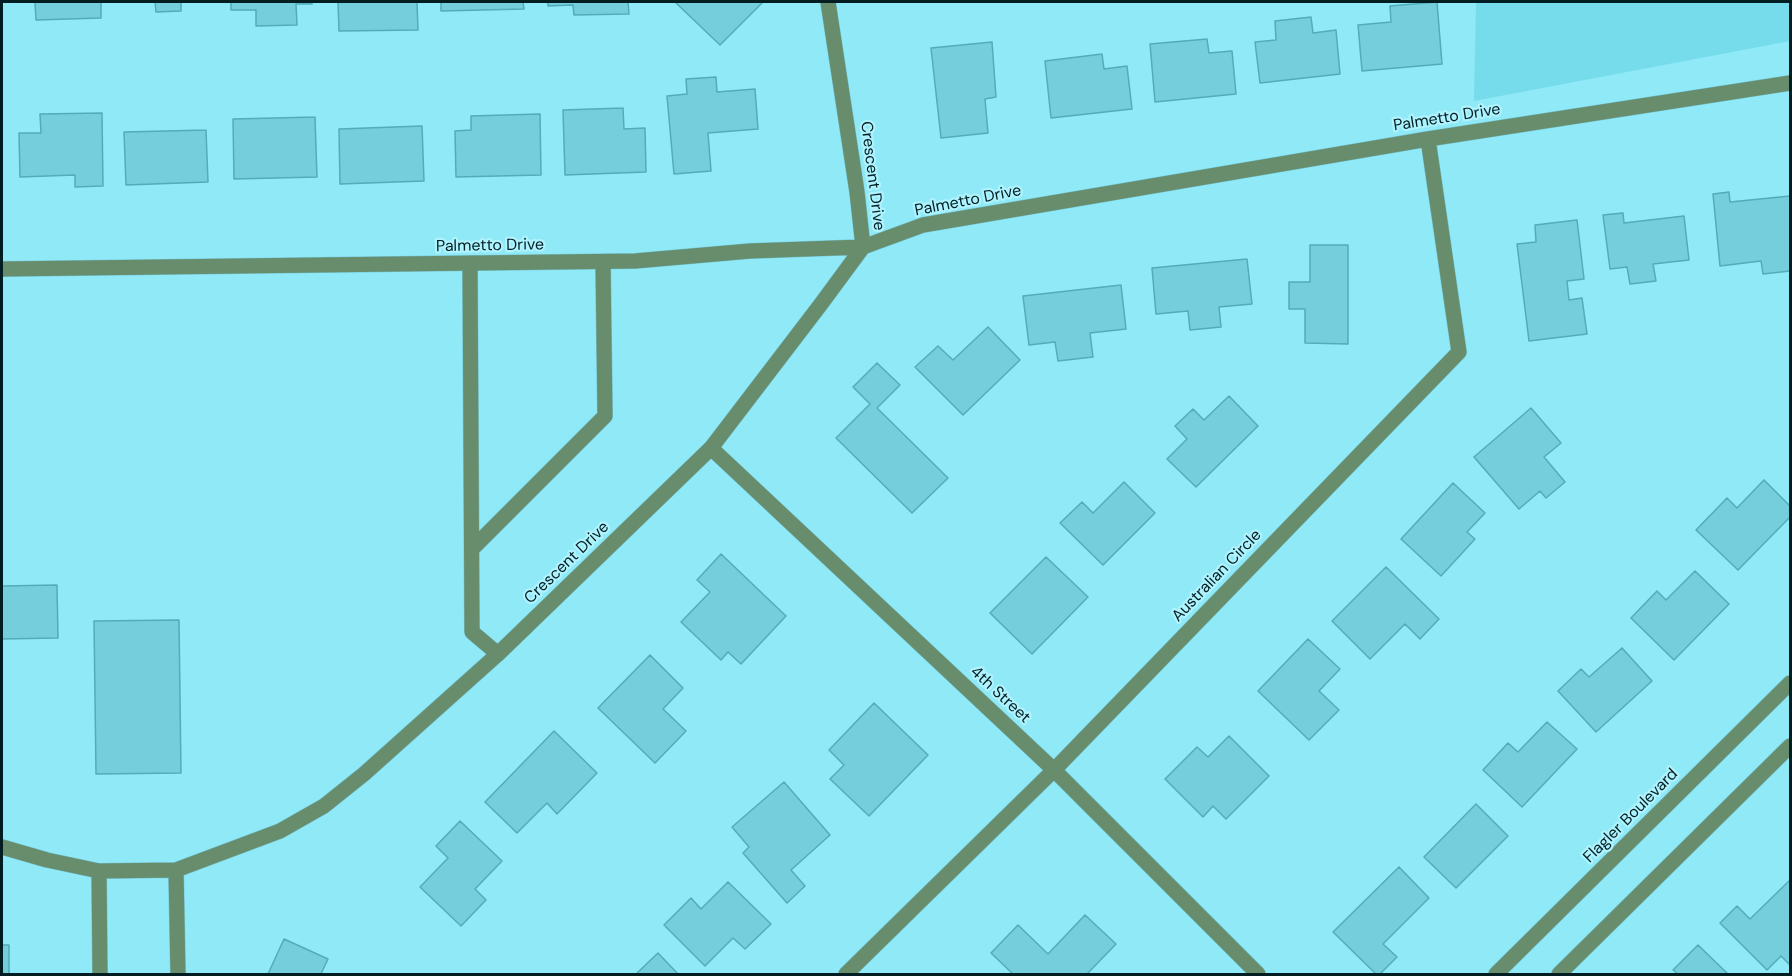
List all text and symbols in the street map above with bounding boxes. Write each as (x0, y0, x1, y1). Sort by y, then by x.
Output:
street label: Palmetto Drive (1392, 100, 1502, 136)
street label: Crescent Drive (856, 120, 888, 232)
street label: Palmetto Drive (913, 181, 1023, 221)
street label: Palmetto Drive (436, 235, 544, 257)
street label: Crescent Drive (521, 518, 613, 608)
street label: Australian Circle (1168, 526, 1266, 626)
street label: 4th Street (966, 662, 1034, 728)
street label: Flagler Boulevard (1580, 765, 1682, 867)

